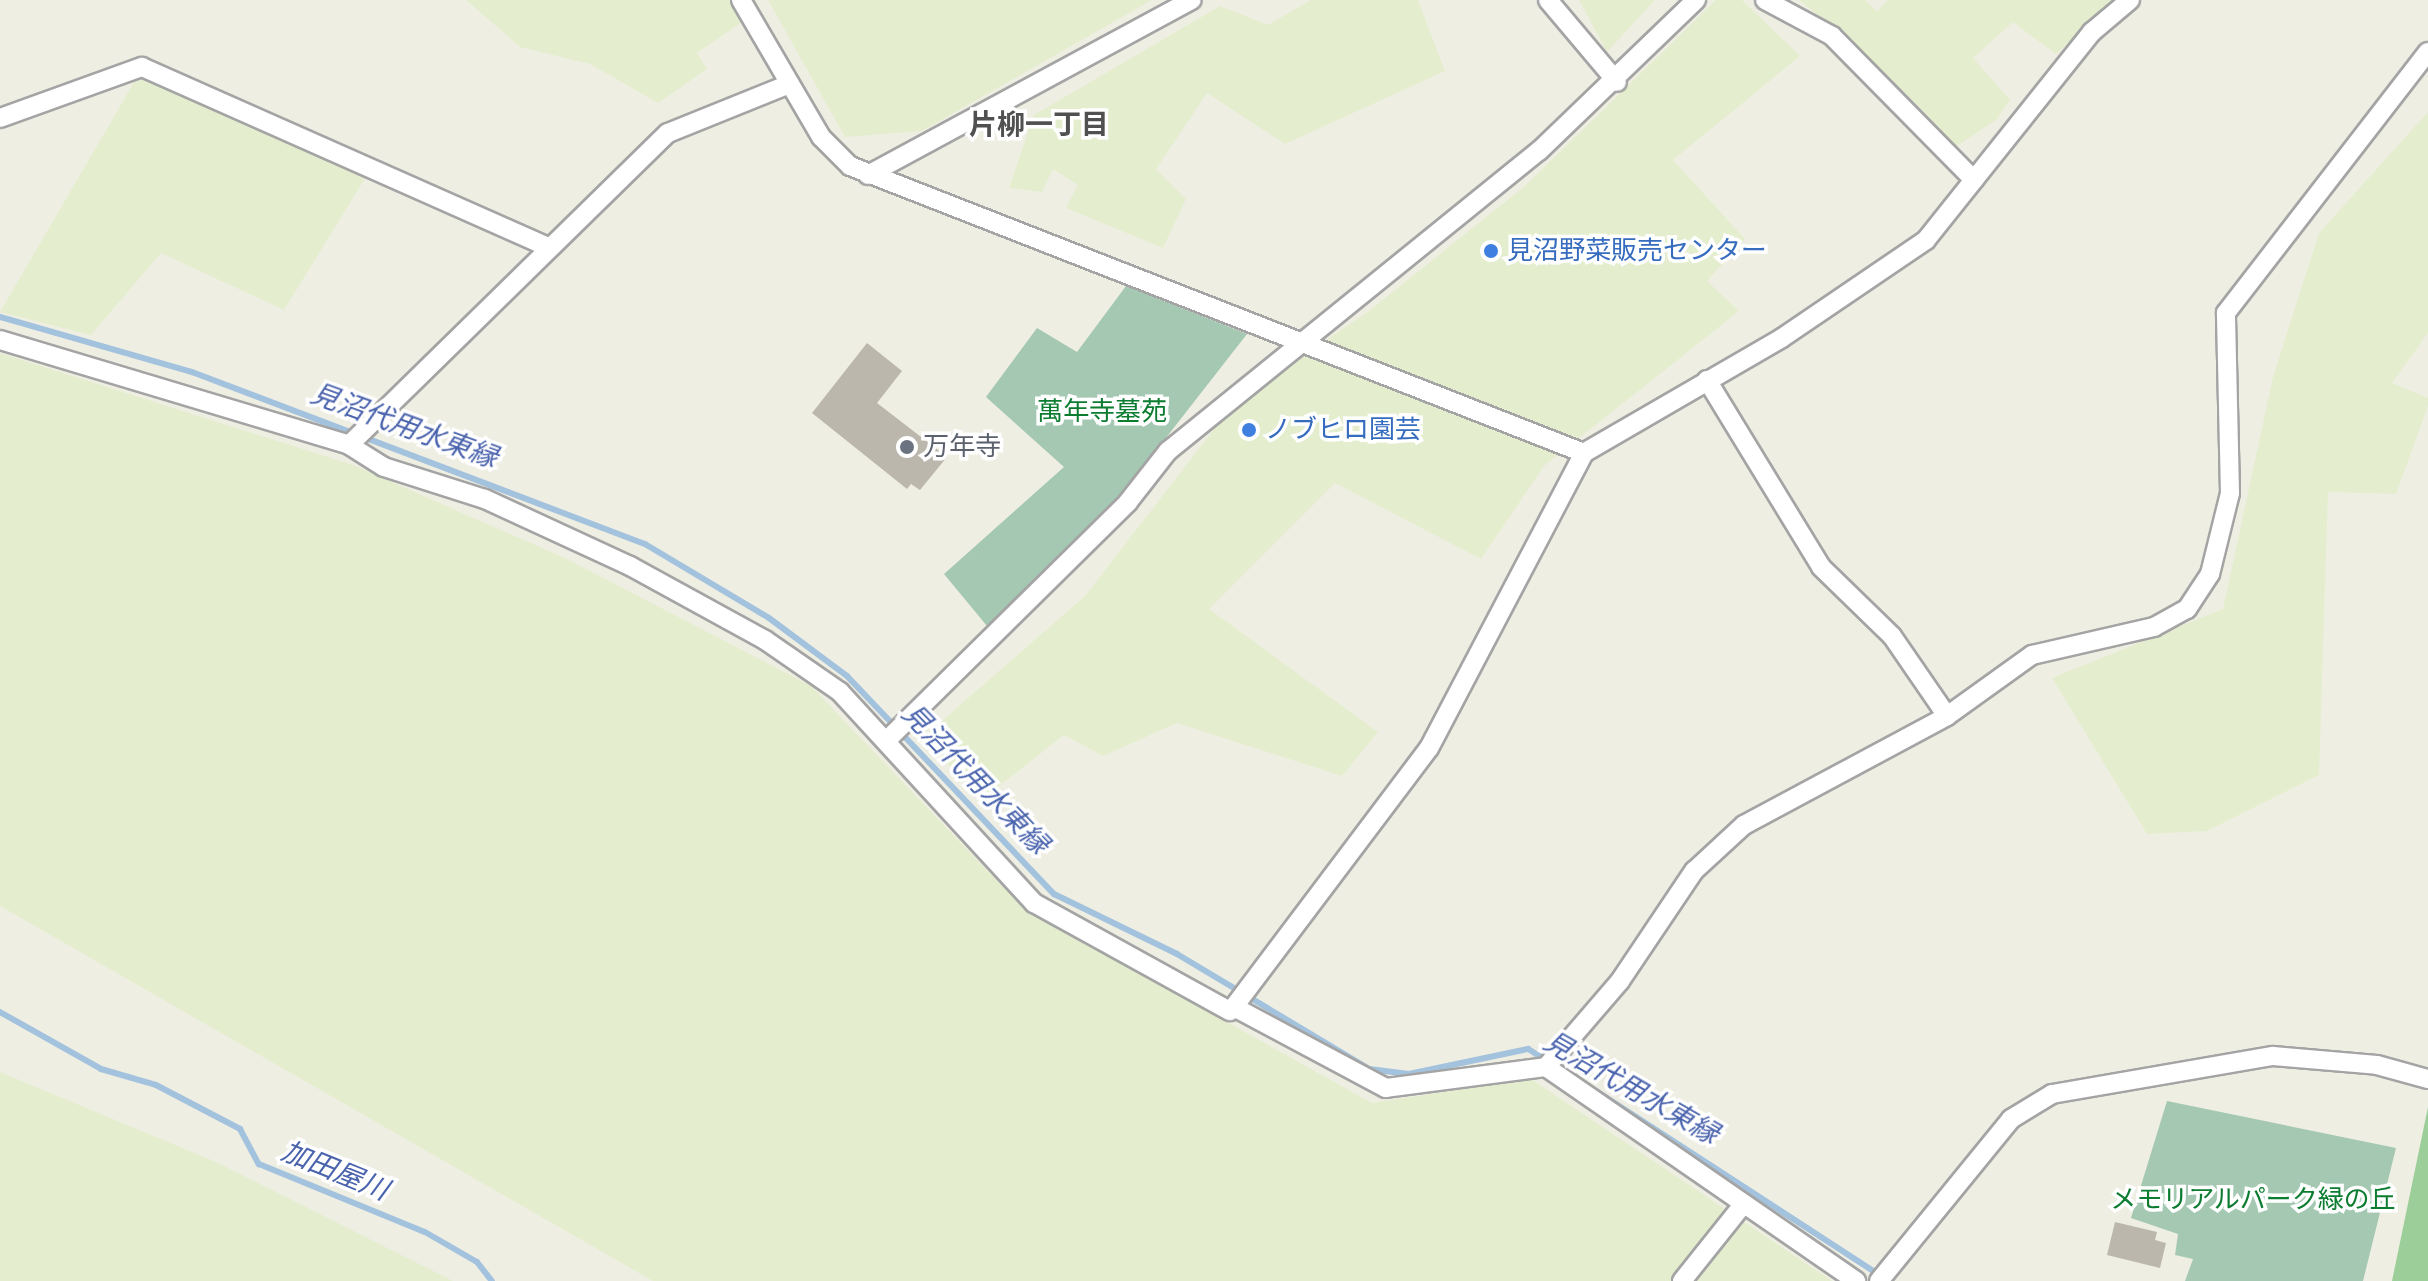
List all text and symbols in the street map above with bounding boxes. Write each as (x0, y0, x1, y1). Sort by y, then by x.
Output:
district label: 片柳一丁目 (969, 108, 1109, 142)
place label: 見沼野菜販売センター (1507, 235, 1767, 267)
marker: 見沼野菜販売センター (1482, 242, 1500, 260)
water label: 見沼代用水東縁 (306, 377, 502, 475)
park label: 萬年寺墓苑 (1037, 396, 1167, 428)
place label: ノブヒロ園芸 (1265, 414, 1421, 446)
marker: ノブヒロ園芸 (1240, 421, 1258, 439)
place label: 万年寺 (923, 431, 1001, 463)
marker: 万年寺 (898, 438, 916, 456)
water label: 見沼代用水東縁 (895, 697, 1055, 861)
water label: 見沼代用水東縁 (1538, 1024, 1724, 1152)
water label: 加田屋川 (277, 1134, 393, 1208)
park label: メモリアルパーク緑の丘 (2110, 1184, 2396, 1216)

